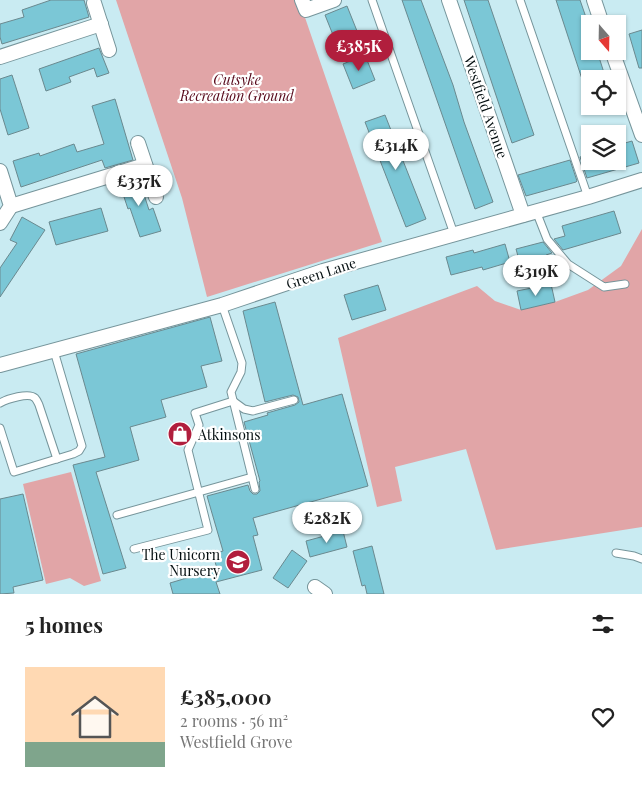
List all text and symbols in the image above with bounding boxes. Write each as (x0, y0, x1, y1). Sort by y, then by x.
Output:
north arrow (581, 15, 626, 60)
map controls (581, 15, 626, 170)
pin: £385K (324, 30, 394, 72)
text: £385K (336, 35, 382, 56)
street label: Westfield Avenue (459, 52, 512, 161)
park label: Cutsyke Recreation Ground (179, 70, 294, 105)
button: locate (581, 70, 626, 115)
button: layers (581, 125, 626, 170)
pin: £314K (361, 128, 431, 171)
text: £314K (374, 134, 418, 155)
pin: £337K (104, 164, 174, 207)
text: £337K (117, 170, 161, 191)
street label: Green Lane (284, 253, 358, 293)
pin: £319K (501, 254, 571, 297)
text: £319K (514, 260, 558, 281)
shop icon: Atkinsons (167, 421, 193, 447)
place label: Atkinsons (197, 425, 260, 444)
pin: £282K (292, 502, 362, 544)
text: £282K (303, 507, 351, 528)
place label: The Unicorn Nursery (142, 545, 221, 580)
school or university icon: The Unicorn Nursery (225, 549, 251, 575)
text: 5 homes (25, 610, 103, 638)
icon: filters (589, 610, 617, 638)
text: £385,000 (180, 682, 271, 710)
icon: home (65, 687, 125, 747)
icon: heart (589, 703, 617, 731)
text: 2 rooms · 56 m² (180, 710, 288, 731)
text: Westfield Grove (180, 731, 293, 752)

